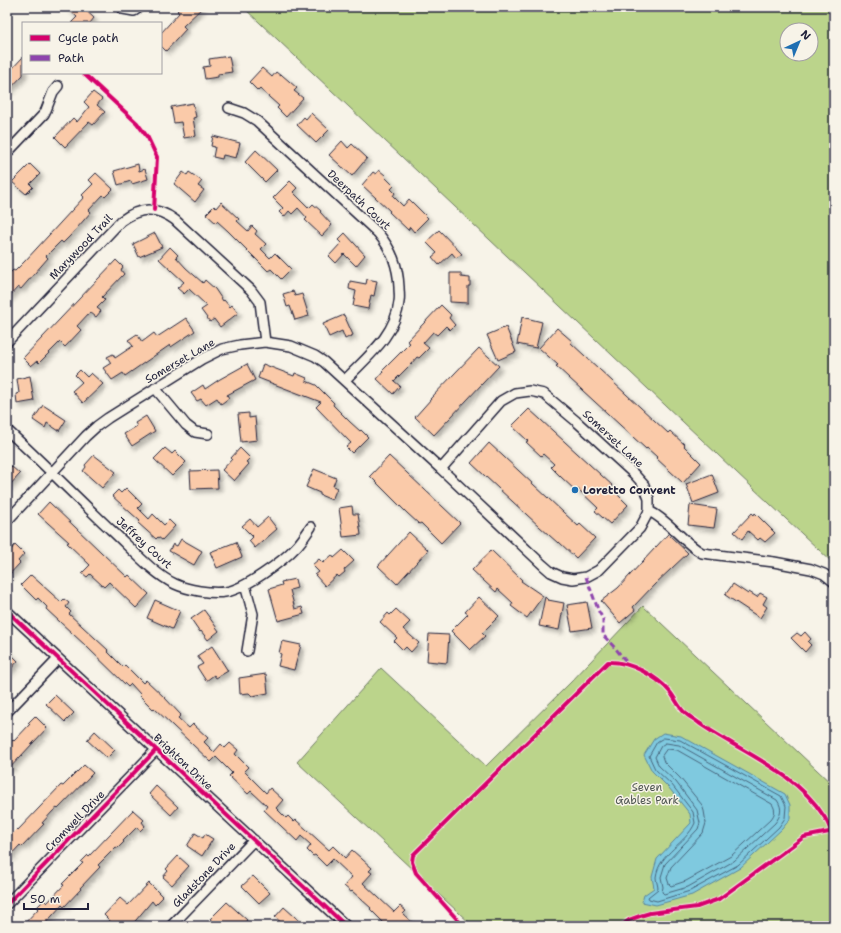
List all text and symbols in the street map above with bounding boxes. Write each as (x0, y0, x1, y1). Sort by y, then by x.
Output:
legend (22, 22, 162, 74)
north arrow (779, 22, 819, 62)
text: N (797, 27, 814, 44)
text: Cycle path (58, 30, 119, 46)
text: Path (58, 50, 84, 66)
street label: Deerpath Court (324, 167, 394, 233)
street label: Marywood Trail (46, 211, 117, 283)
street label: Somerset Lane (142, 335, 218, 387)
street label: Somerset Lane (579, 407, 647, 471)
place label: Loretto Convent (583, 483, 676, 498)
marker: Loretto Convent (570, 485, 580, 495)
street label: Jeffrey Court (113, 514, 175, 572)
street label: Brighton Drive (150, 731, 216, 793)
park label: Seven Gables Park (615, 780, 679, 808)
street label: Cromwell Drive (42, 787, 108, 855)
street label: Gladstone Drive (169, 839, 239, 911)
scale bar (24, 885, 88, 911)
text: 50 m (30, 891, 60, 907)

